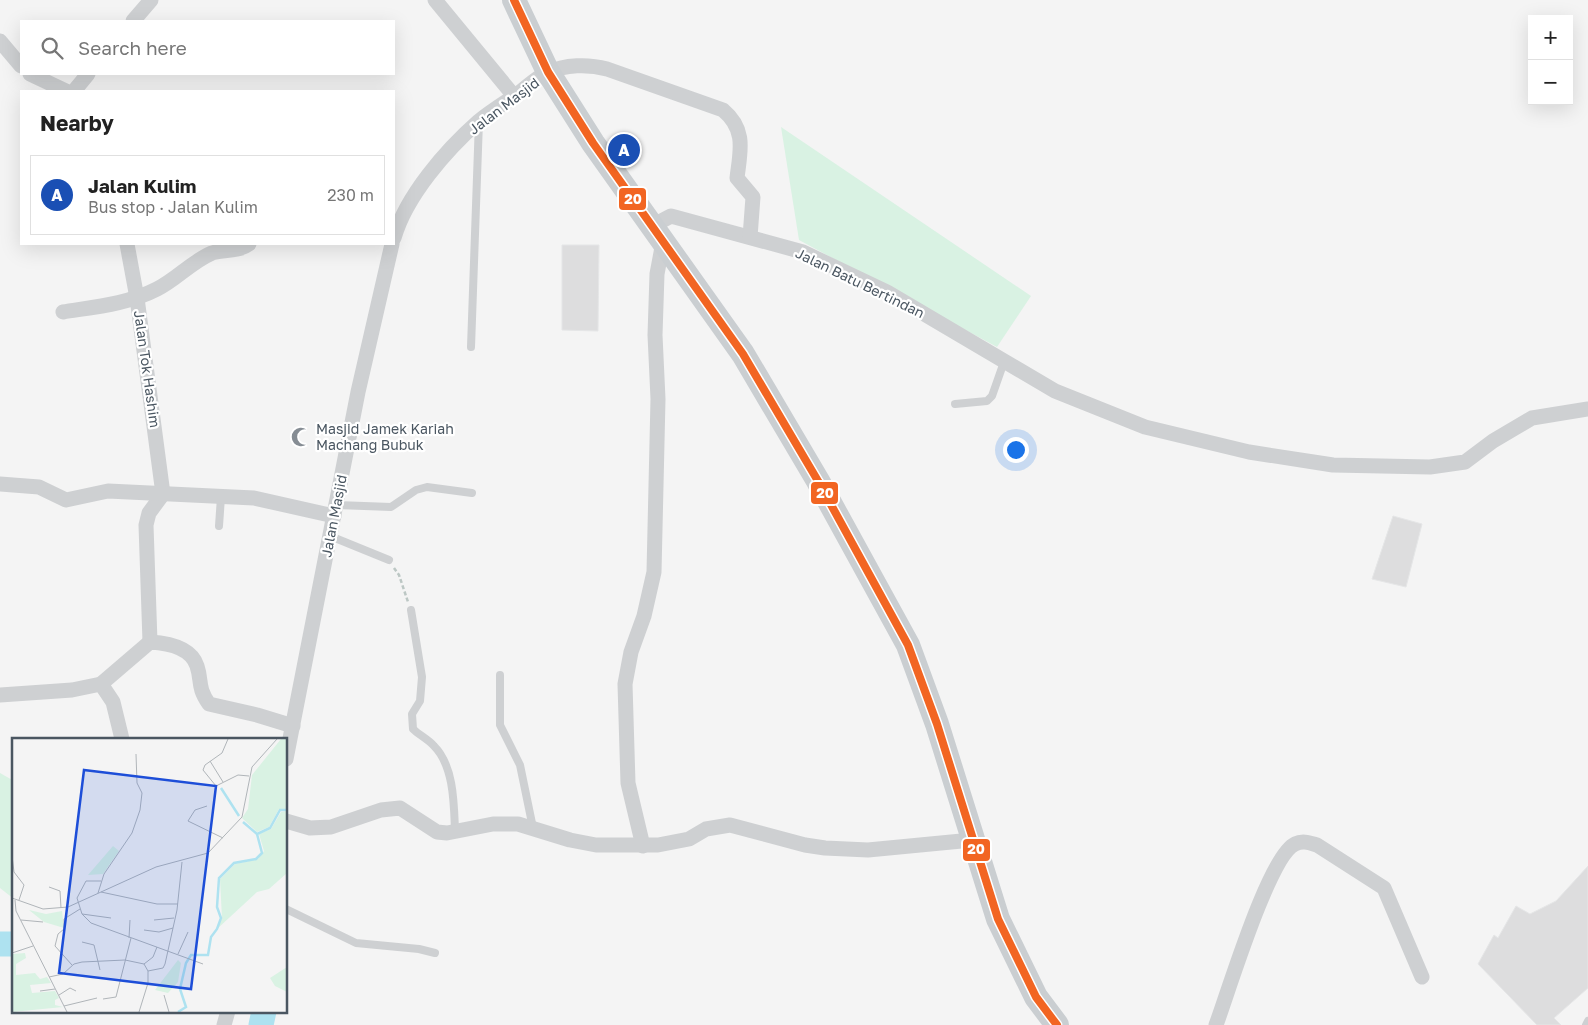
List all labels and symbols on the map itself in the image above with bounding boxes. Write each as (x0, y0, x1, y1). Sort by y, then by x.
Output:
street label: Jalan Masjid (465, 74, 542, 138)
pin: A (608, 131, 640, 169)
line badge: 20 (618, 187, 647, 211)
text: 20 (624, 190, 642, 207)
street label: Jalan Batu Bertindan (793, 244, 927, 321)
street label: Jalan Tok Hashim (131, 309, 164, 429)
place label: Masjid Jamek Kariah Machang Bubuk (316, 420, 454, 453)
mosque icon: Masjid Jamek Kariah Machang Bubuk (290, 426, 312, 448)
your location (1003, 437, 1029, 463)
street label: Jalan Masjid (317, 473, 350, 559)
line badge: 20 (810, 481, 839, 505)
text: 20 (816, 484, 834, 501)
inset map (12, 738, 288, 1012)
line badge: 20 (962, 838, 991, 862)
text: 20 (967, 840, 985, 857)

